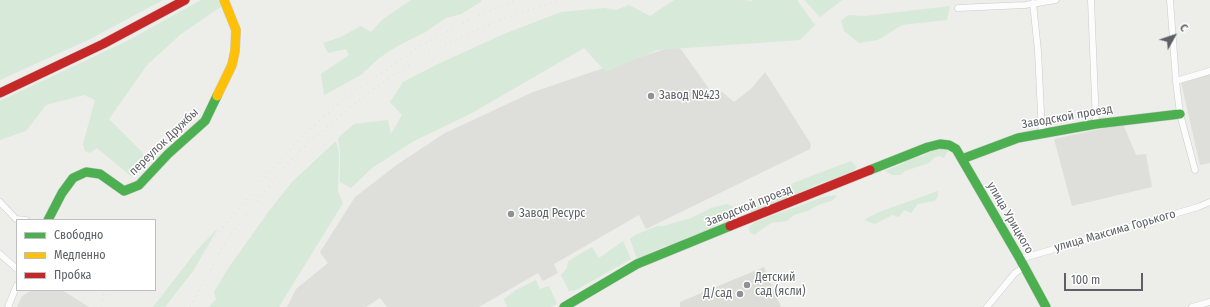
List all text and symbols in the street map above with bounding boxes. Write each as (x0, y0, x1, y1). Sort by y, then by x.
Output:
north arrow (1154, 16, 1194, 56)
text: С (1177, 22, 1190, 34)
place label: Завод №423 (659, 89, 720, 103)
marker: Завод №423 (646, 91, 656, 101)
street label: Заводской проезд (1020, 102, 1114, 132)
street label: переулок Дружбы (126, 105, 202, 179)
street label: улица Урицкого (984, 180, 1036, 256)
street label: Заводской проезд (704, 182, 794, 230)
place label: Завод Ресурс (519, 207, 585, 221)
street label: улица Максима Горького (1053, 207, 1177, 255)
marker: Завод Ресурс (506, 209, 516, 219)
legend (16, 219, 156, 291)
text: Свободно (54, 228, 103, 242)
text: Медленно (54, 248, 106, 262)
scale bar (1066, 265, 1145, 291)
text: Пробка (54, 268, 92, 282)
place label: Детский сад (ясли) (755, 271, 806, 299)
text: 100 m (1071, 273, 1100, 287)
marker: Детский сад (ясли) (742, 280, 752, 290)
place label: Д/сад (703, 287, 732, 301)
marker: Д/сад (735, 289, 745, 299)

